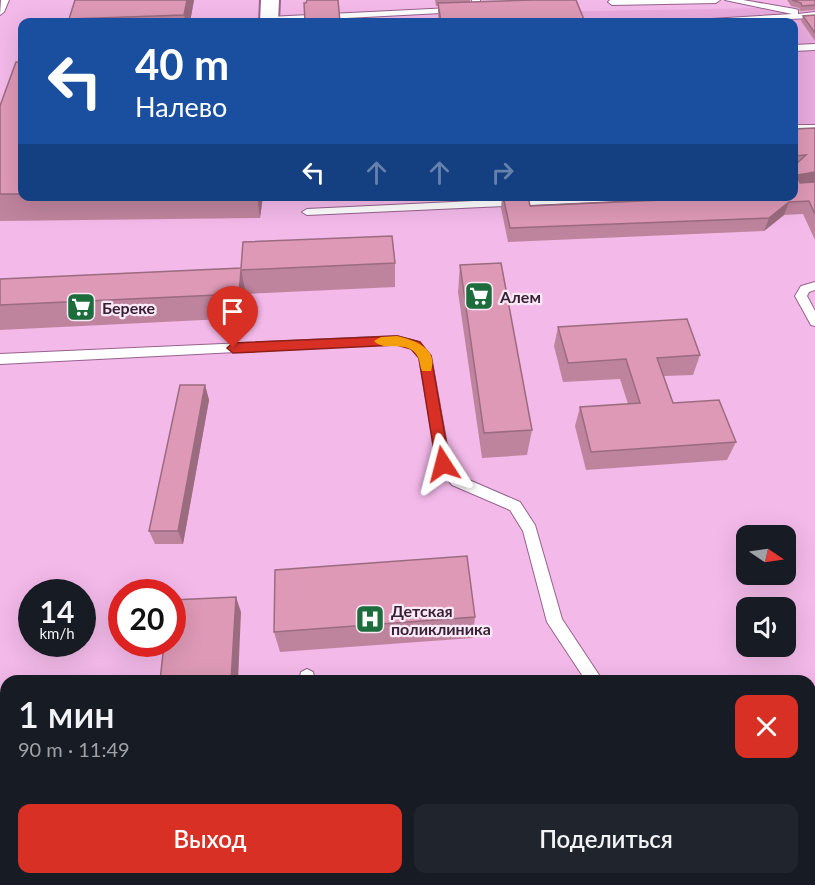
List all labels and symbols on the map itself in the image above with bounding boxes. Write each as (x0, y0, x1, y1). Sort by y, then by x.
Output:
supermarket icon: Алем (463, 280, 495, 312)
pin (207, 286, 258, 348)
place label: Алем (499, 287, 541, 306)
supermarket icon: Береке (65, 291, 97, 323)
place label: Береке (102, 298, 156, 317)
position arrow (411, 432, 475, 496)
north arrow (736, 525, 796, 585)
speed limit sign: 20 (108, 579, 186, 657)
place label: Детская поликлиника (391, 601, 491, 638)
hospital icon: Детская поликлиника (354, 603, 386, 635)

